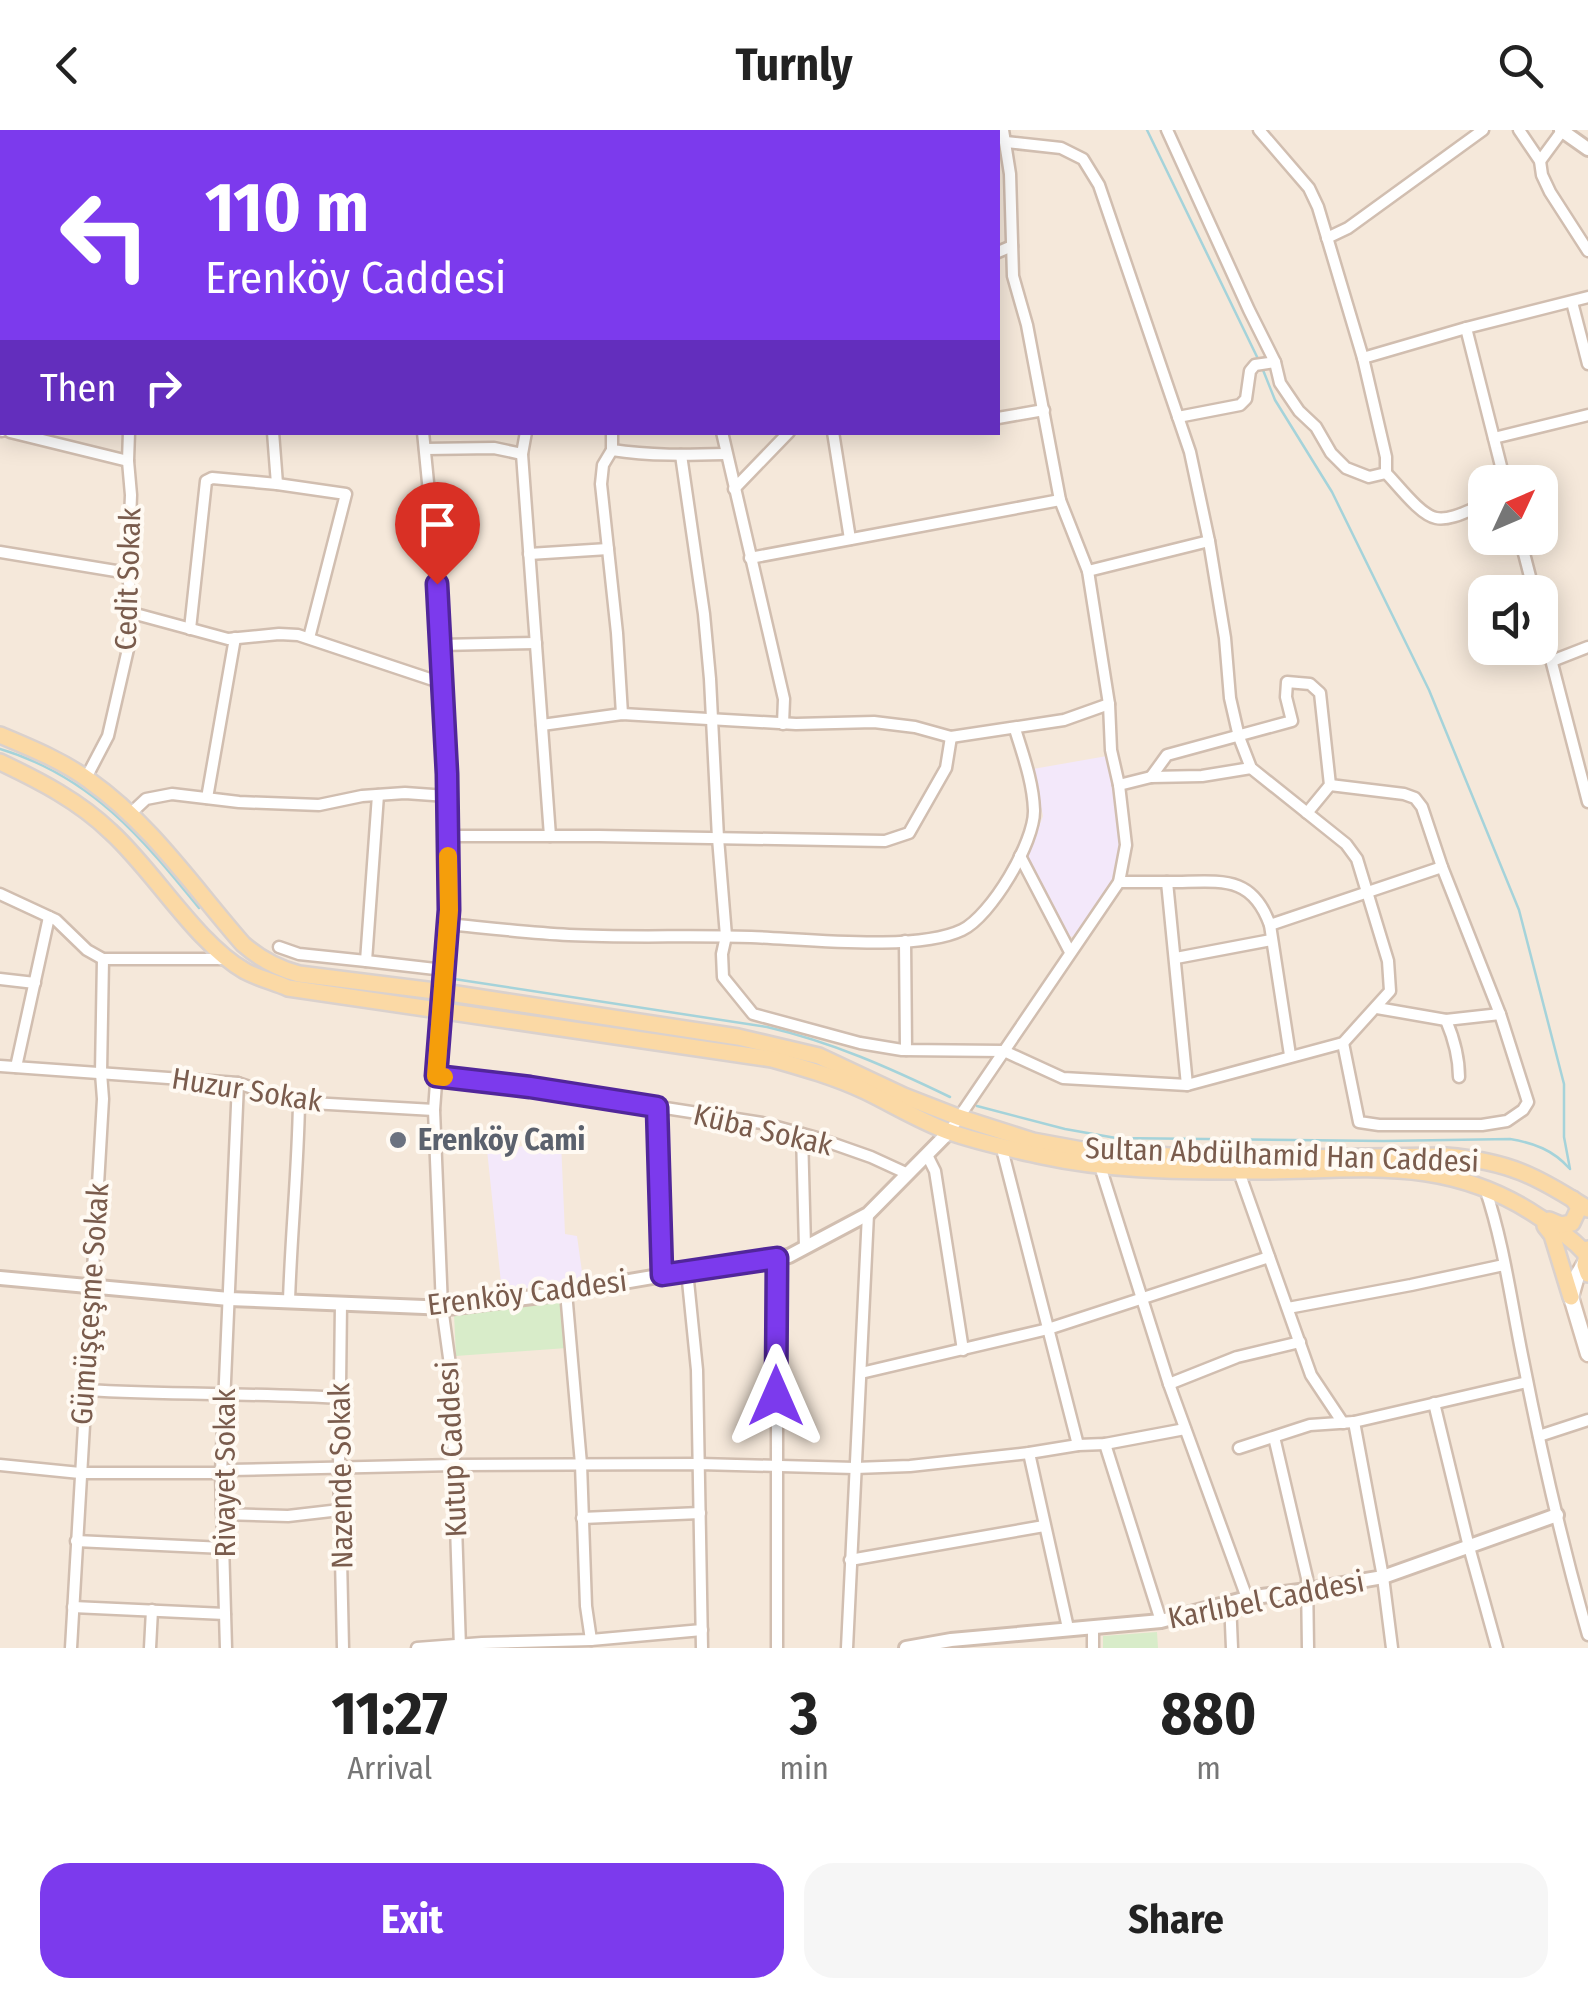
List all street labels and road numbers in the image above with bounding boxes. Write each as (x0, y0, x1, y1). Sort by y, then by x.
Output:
street label: Cedit Sokak (108, 507, 148, 651)
street label: Huzur Sokak (169, 1060, 325, 1120)
street label: Küba Sokak (690, 1097, 836, 1163)
street label: Sultan Abdülhamid Han Caddesi (1084, 1130, 1480, 1180)
street label: Gümüşçeşme Sokak (64, 1182, 116, 1426)
street label: Erenköy Caddesi (425, 1263, 629, 1323)
street label: Kutup Caddesi (429, 1360, 475, 1538)
street label: Nazende Sokak (321, 1383, 361, 1569)
street label: Rivayet Sokak (207, 1389, 243, 1557)
street label: Karlıbel Caddesi (1165, 1563, 1367, 1637)

